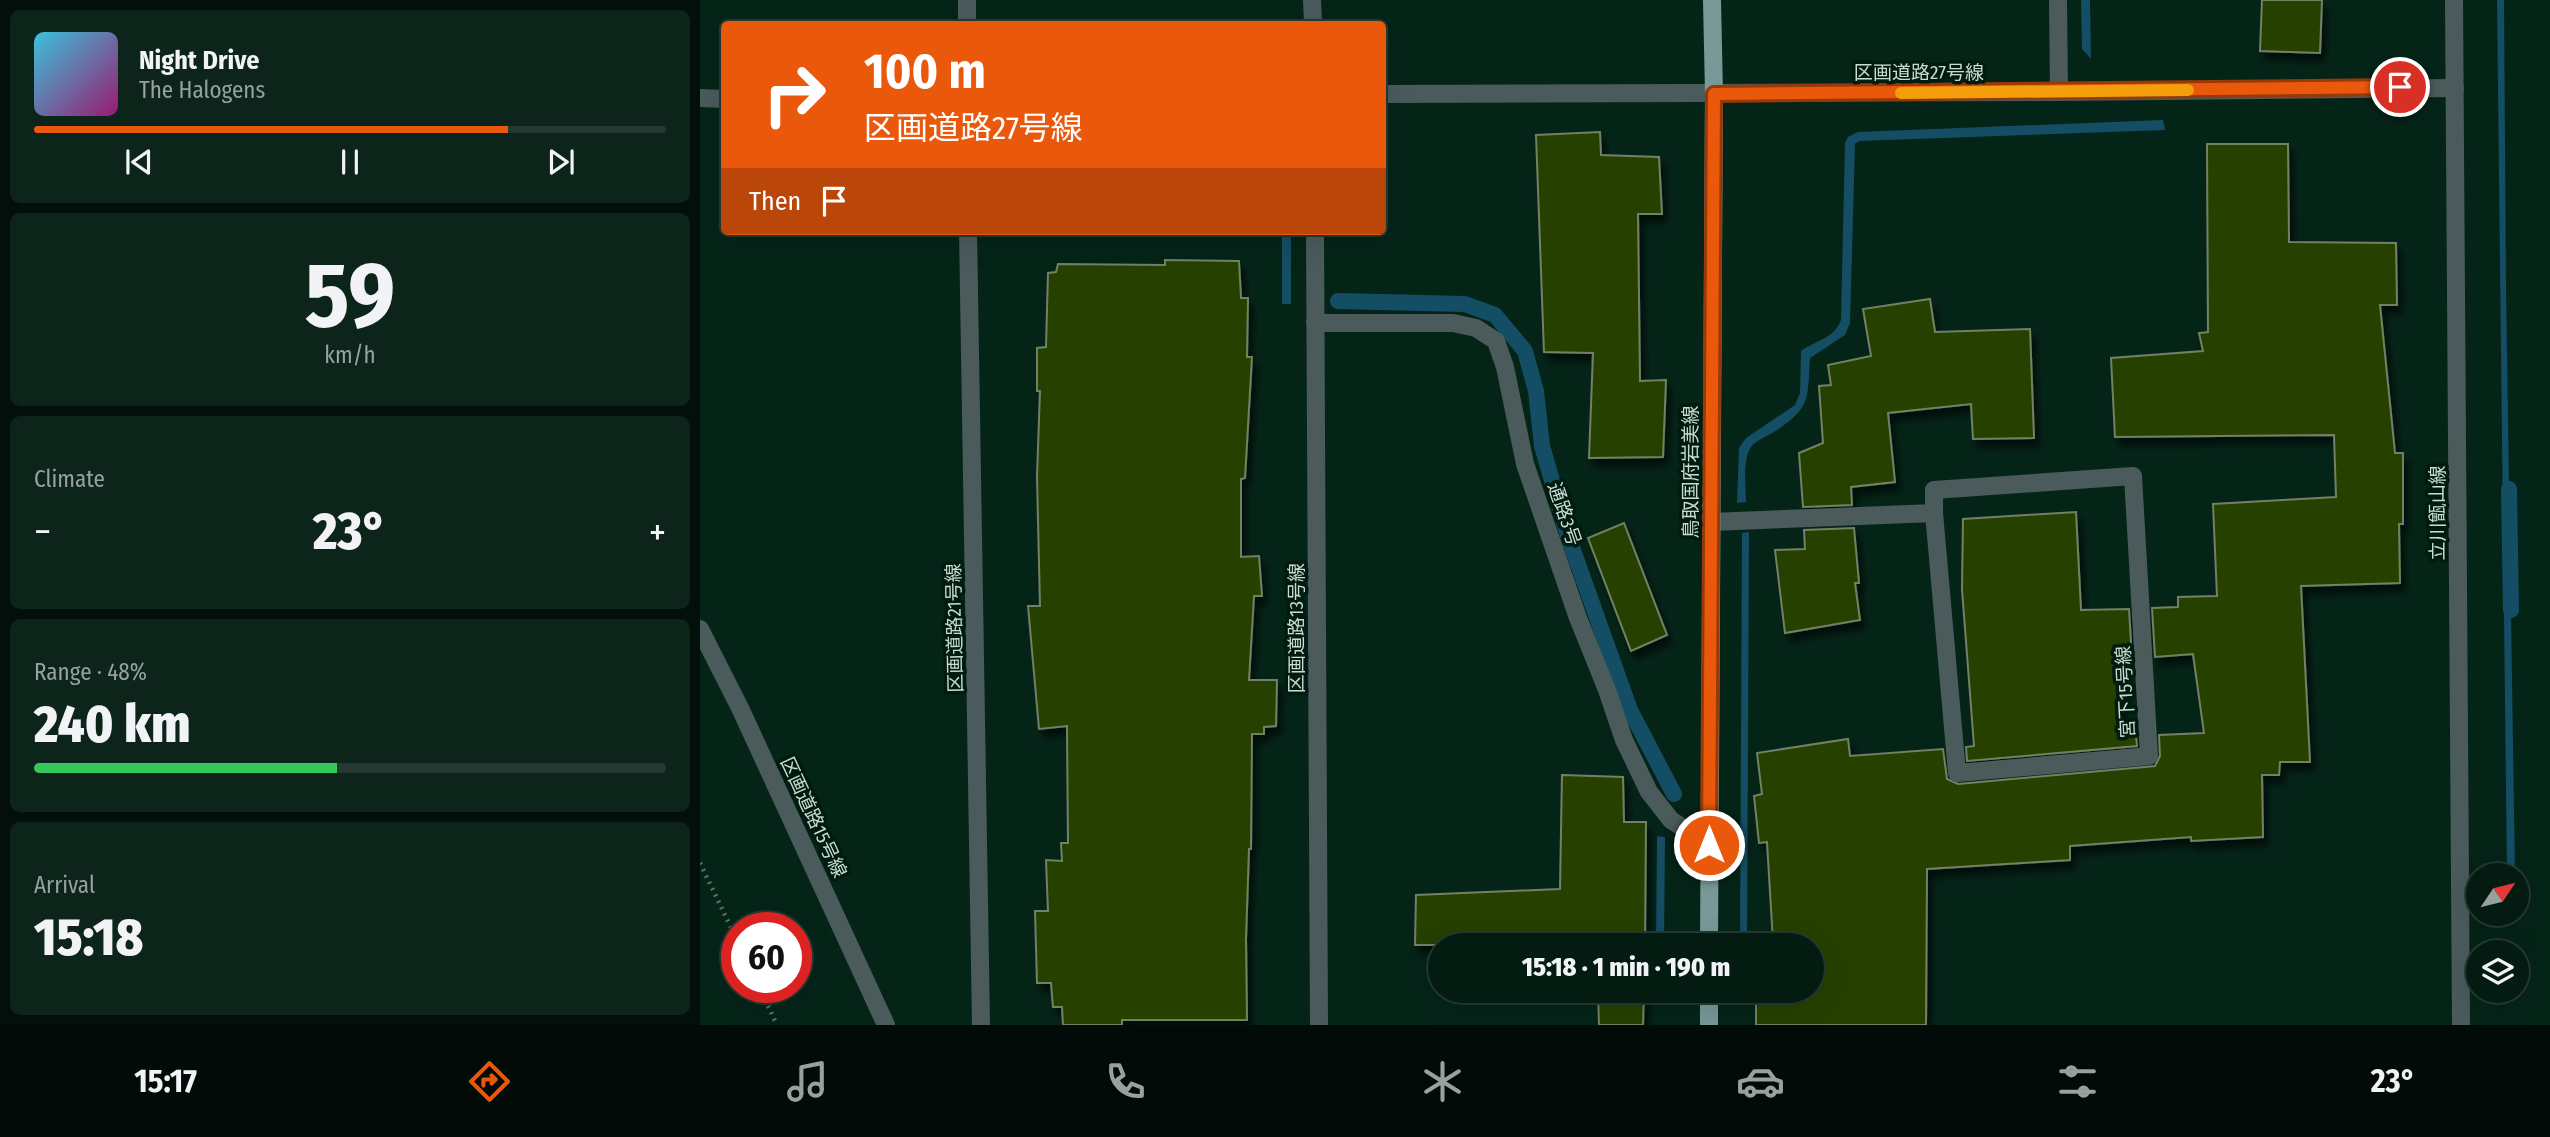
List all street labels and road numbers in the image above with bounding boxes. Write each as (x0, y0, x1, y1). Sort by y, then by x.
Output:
street label: 区画道路27号線 (1854, 61, 1984, 84)
street label: 鳥取国府岩美線 (1679, 405, 1702, 539)
street label: 立川甑山線 (2426, 465, 2449, 561)
street label: 通路3号 (1543, 479, 1586, 549)
street label: 区画道路21号線 (942, 563, 967, 693)
street label: 区画道路13号線 (1285, 563, 1308, 693)
street label: 宮下15号線 (2112, 645, 2139, 739)
street label: 区画道路15号線 (776, 753, 851, 881)

